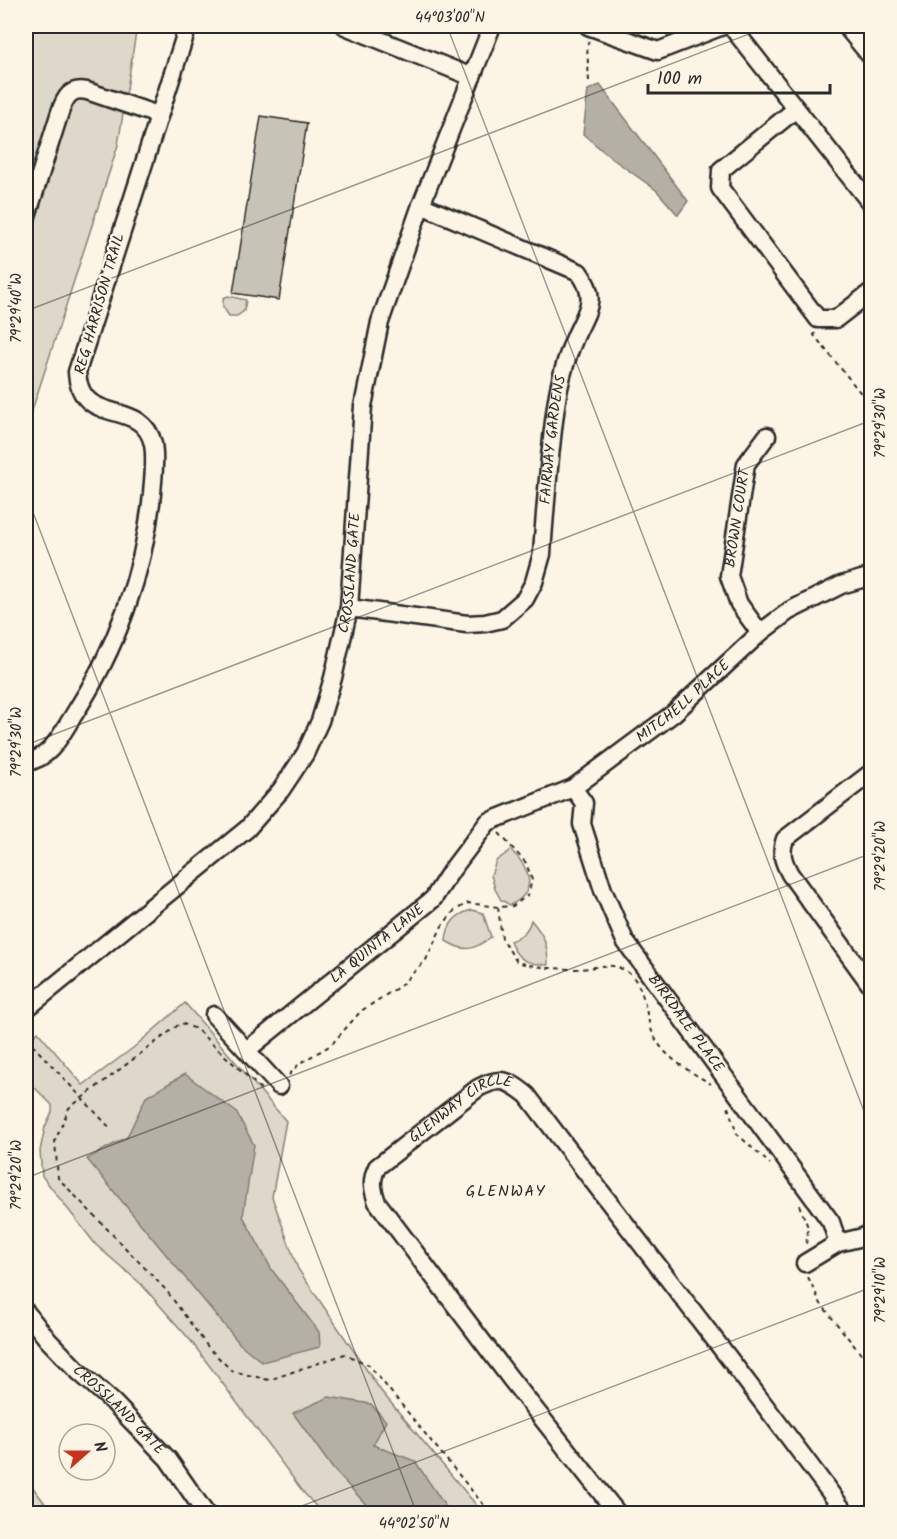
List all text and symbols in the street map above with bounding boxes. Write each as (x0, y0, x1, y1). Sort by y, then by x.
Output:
text: 44°03'00"N (415, 6, 485, 30)
scale bar (648, 57, 830, 95)
text: 100 m (657, 65, 702, 94)
street label: REG HARRISON TRAIL (68, 230, 132, 378)
text: 79°29'40"W (5, 273, 29, 343)
street label: FAIRWAY GARDENS (534, 373, 573, 505)
text: 79°29'30"W (869, 388, 893, 458)
street label: BROWN COURT (718, 465, 757, 569)
street label: CROSSLAND GATE (332, 511, 368, 636)
street label: MITCHELL PLACE (631, 653, 737, 749)
text: 79°29'30"W (5, 707, 29, 777)
text: 79°29'20"W (869, 821, 893, 891)
street label: LA QUINTA LANE (325, 897, 431, 990)
street label: BIRKDALE PLACE (641, 969, 731, 1079)
street label: GLENWAY CIRCLE (404, 1069, 517, 1150)
text: 79°29'20"W (5, 1140, 29, 1210)
district label: GLENWAY (466, 1179, 546, 1204)
text: 79°29'10"W (869, 1257, 893, 1323)
street label: CROSSLAND GATE (69, 1361, 169, 1459)
north arrow (57, 1422, 117, 1482)
text: 44°02'50"N (379, 1512, 449, 1536)

